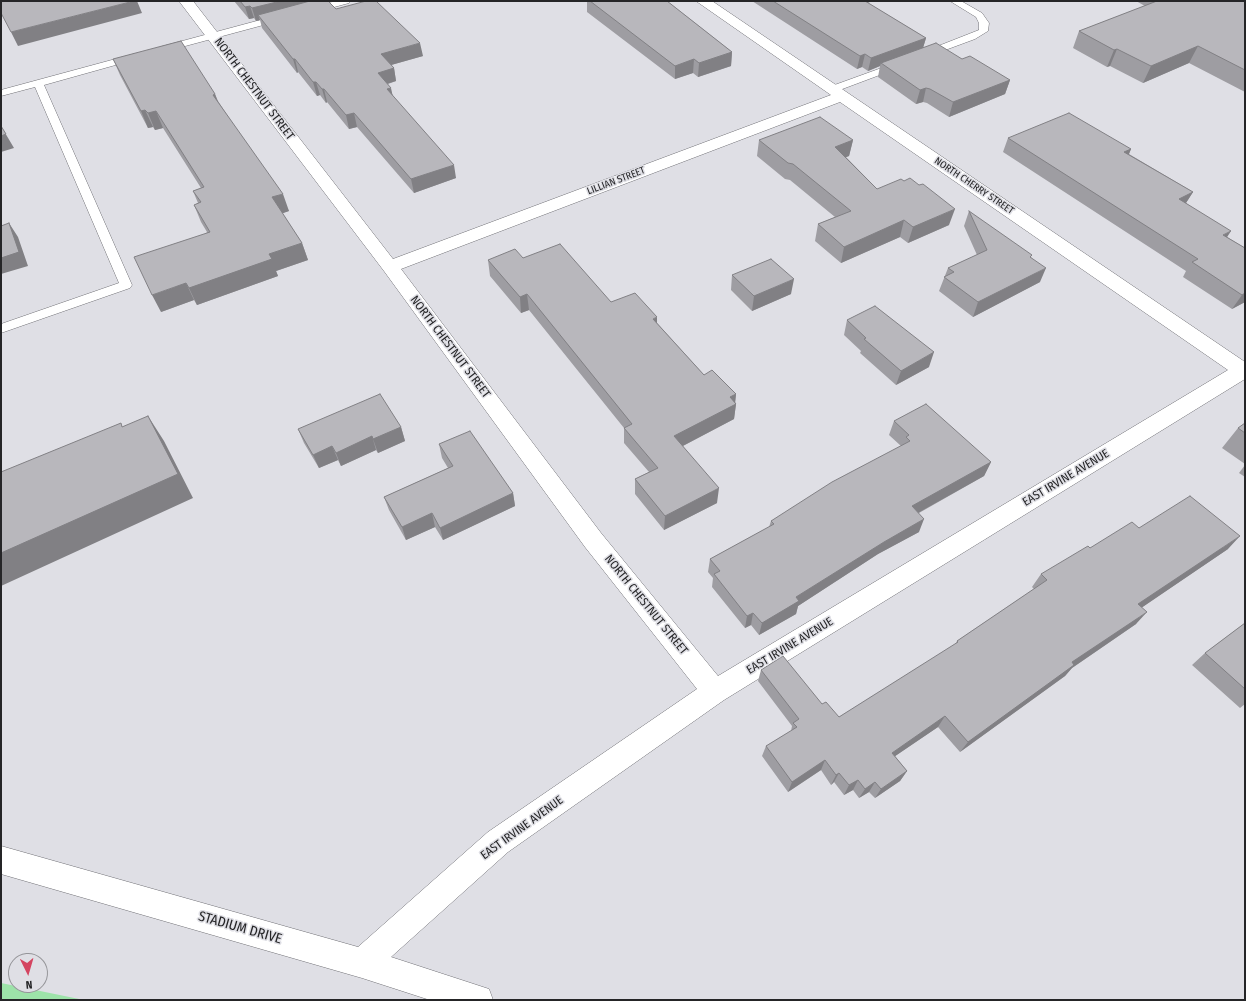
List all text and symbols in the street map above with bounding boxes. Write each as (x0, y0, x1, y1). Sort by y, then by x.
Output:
street label: NORTH CHESTNUT STREET (211, 35, 297, 143)
street label: NORTH CHERRY STREET (932, 155, 1016, 217)
street label: LILLIAN STREET (585, 164, 647, 198)
street label: NORTH CHESTNUT STREET (407, 293, 493, 401)
street label: EAST IRVINE AVENUE (1020, 446, 1112, 510)
street label: NORTH CHESTNUT STREET (601, 552, 691, 658)
street label: EAST IRVINE AVENUE (744, 614, 836, 678)
street label: EAST IRVINE AVENUE (478, 793, 566, 863)
street label: STADIUM DRIVE (196, 908, 284, 948)
north arrow (8, 953, 48, 993)
text: N (25, 978, 33, 991)

